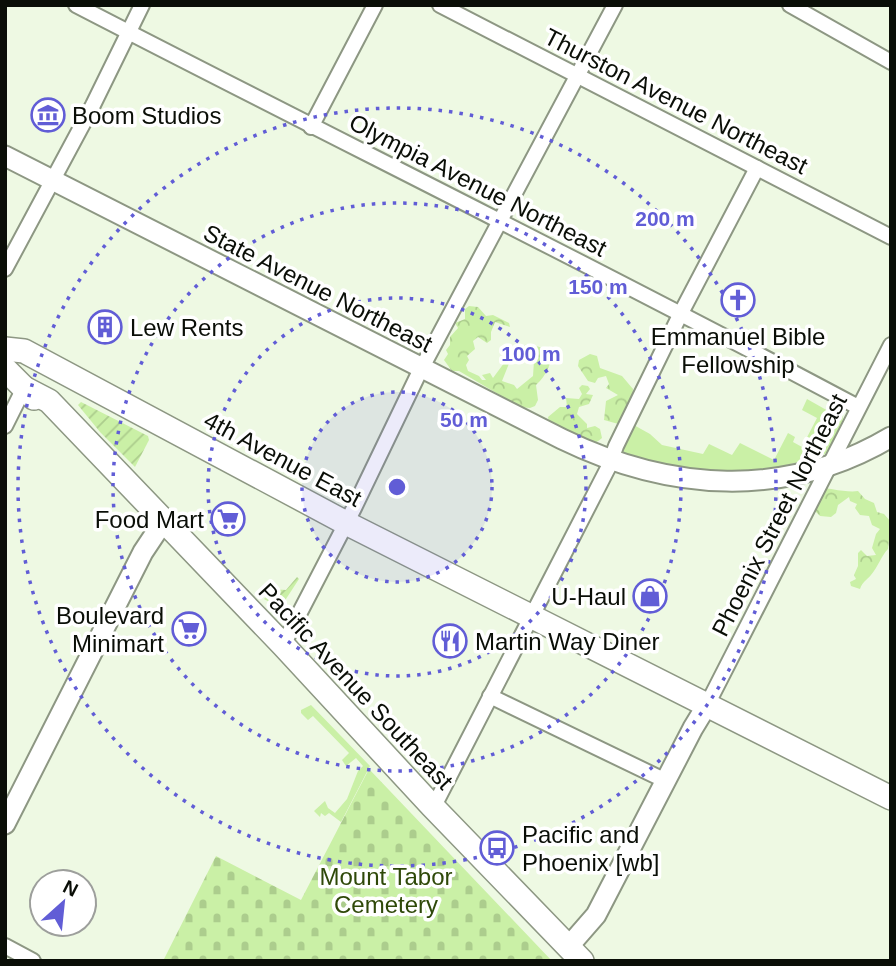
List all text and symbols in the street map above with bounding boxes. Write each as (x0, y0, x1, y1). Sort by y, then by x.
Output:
street label: Thurston Avenue Northeast (540, 23, 812, 179)
museum icon: Boom Studios (29, 96, 67, 134)
place label: Boom Studios (72, 102, 221, 129)
street label: Olympia Avenue Northeast (345, 108, 611, 262)
text: 200 m (635, 207, 695, 230)
street label: State Avenue Northeast (199, 219, 437, 358)
text: 150 m (568, 275, 628, 298)
church icon: Emmanuel Bible Fellowship (719, 281, 757, 319)
building icon: Lew Rents (86, 308, 124, 346)
place label: Lew Rents (130, 314, 243, 341)
place label: Emmanuel Bible Fellowship (651, 323, 825, 378)
text: 100 m (501, 342, 561, 365)
street label: Phoenix Street Northeast (706, 389, 852, 641)
street label: 4th Avenue East (200, 406, 367, 512)
text: 50 m (440, 408, 488, 431)
centre of rings (385, 475, 409, 499)
supermarket icon: Food Mart (209, 500, 247, 538)
place label: Food Mart (95, 506, 204, 533)
street label: Pacific Avenue Southeast (253, 577, 459, 795)
shop icon: U-Haul (631, 577, 669, 615)
place label: U-Haul (551, 583, 626, 610)
place label: Boulevard Minimart (56, 602, 164, 657)
supermarket icon: Boulevard Minimart (170, 610, 208, 648)
restaurant icon: Martin Way Diner (431, 622, 469, 660)
place label: Martin Way Diner (475, 628, 659, 655)
place label: Pacific and Phoenix [wb] (522, 821, 659, 876)
bus stop icon: Pacific and Phoenix [wb] (478, 829, 516, 867)
park label: Mount Tabor Cemetery (320, 863, 452, 918)
north arrow (28, 868, 98, 938)
text: N (60, 876, 81, 901)

